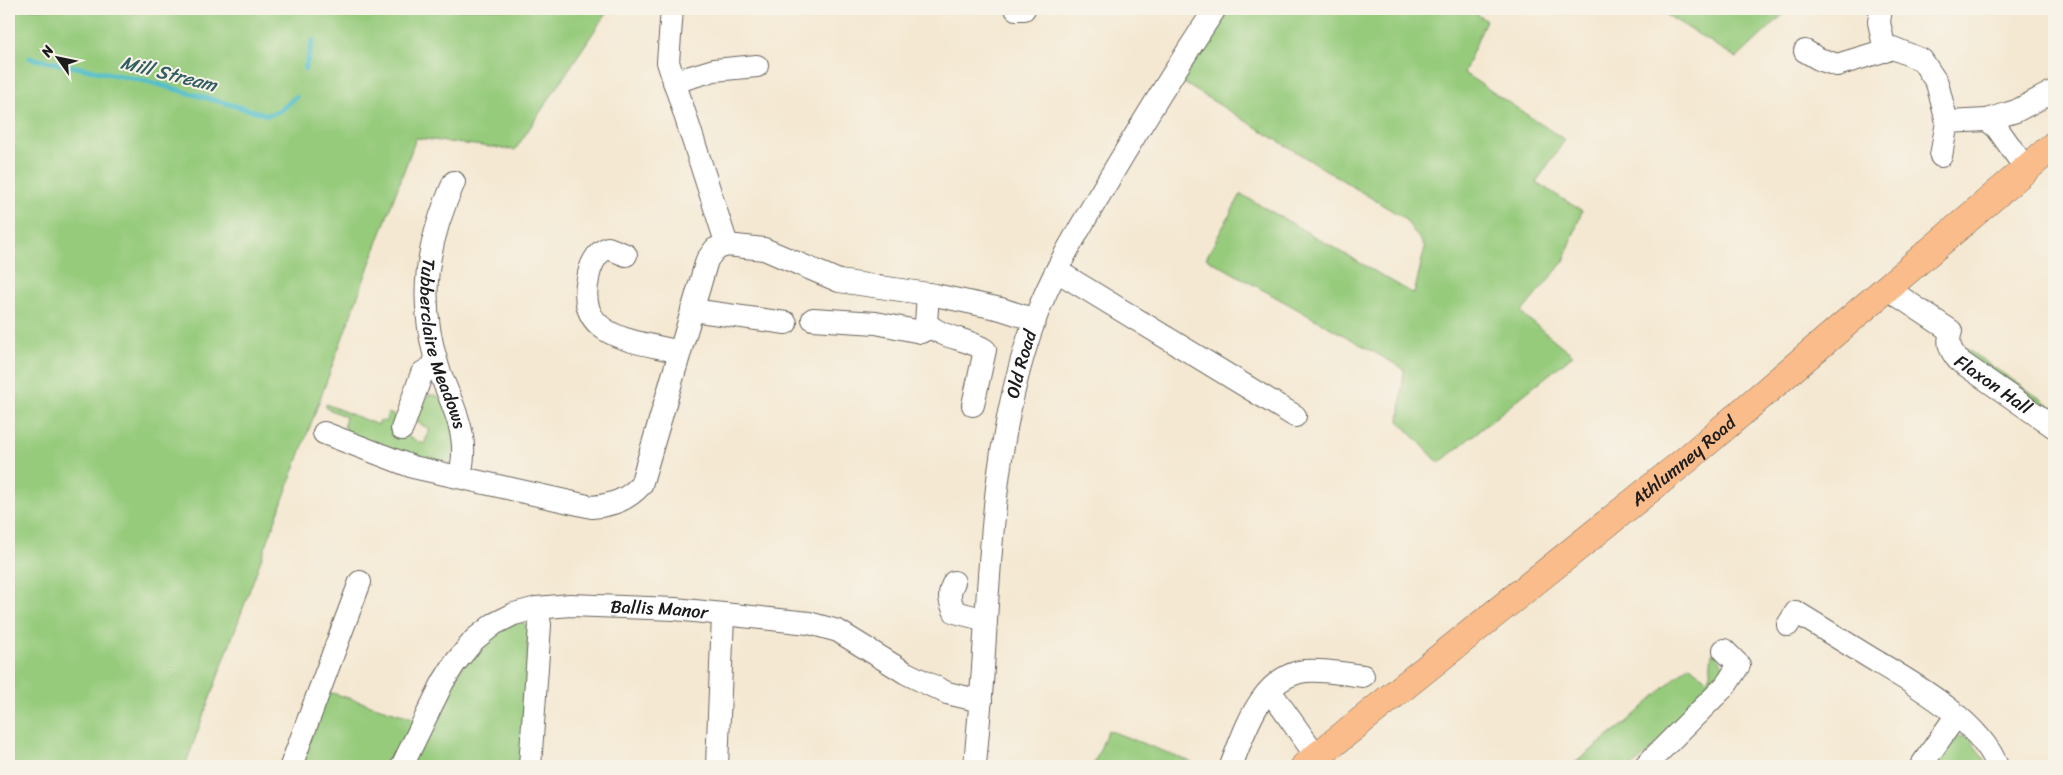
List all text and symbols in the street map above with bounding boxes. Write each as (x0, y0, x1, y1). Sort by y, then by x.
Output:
north arrow (32, 32, 82, 82)
text: N (34, 40, 61, 63)
water label: Mill Stream (117, 46, 222, 102)
street label: Tubberclaire Meadows (410, 256, 476, 433)
street label: Old Road (996, 325, 1046, 402)
street label: Flaxon Hall (1948, 346, 2039, 424)
street label: Athlumney Road (1623, 407, 1745, 515)
street label: Ballis Manor (610, 591, 711, 629)

